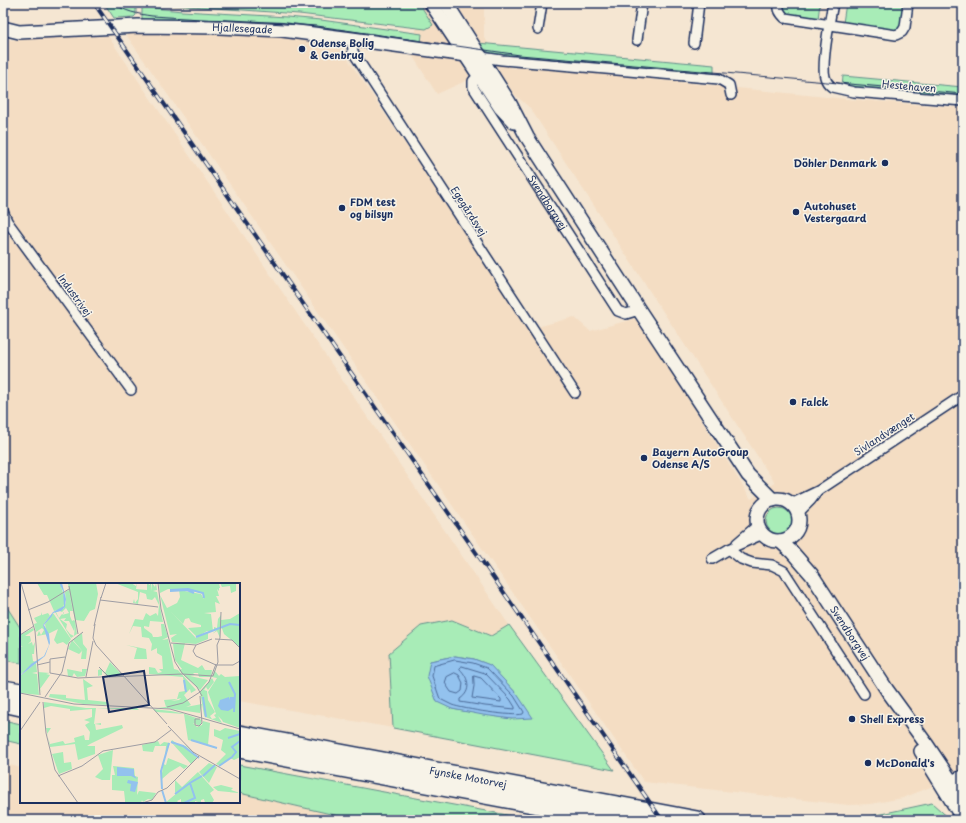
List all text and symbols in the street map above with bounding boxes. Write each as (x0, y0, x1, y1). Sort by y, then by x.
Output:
street label: Hjallesegade (212, 19, 273, 37)
place label: Odense Bolig & Genbrug (310, 35, 374, 62)
marker: Odense Bolig & Genbrug (297, 44, 307, 54)
street label: Hestehaven (881, 76, 937, 95)
place label: Döhler Denmark (794, 155, 877, 170)
marker: Döhler Denmark (880, 158, 890, 168)
street label: Svendborgvej (525, 172, 572, 233)
street label: Egegårdsvej (448, 183, 491, 239)
place label: FDM test og bilsyn (350, 194, 396, 221)
place label: Autohuset Vestergaard (804, 198, 867, 225)
marker: FDM test og bilsyn (337, 203, 347, 213)
marker: Autohuset Vestergaard (791, 207, 801, 217)
street label: Industrivej (55, 270, 96, 319)
place label: Falck (801, 394, 829, 409)
marker: Falck (788, 397, 798, 407)
street label: Sivlandvænget (851, 408, 917, 459)
place label: Bayern AutoGroup Odense A/S (652, 444, 749, 471)
marker: Bayern AutoGroup Odense A/S (639, 453, 649, 463)
inset map (20, 583, 240, 803)
street label: Svendborgvej (827, 602, 874, 663)
place label: Shell Express (860, 711, 924, 726)
marker: Shell Express (847, 714, 857, 724)
place label: McDonald's (876, 755, 935, 770)
marker: McDonald's (863, 758, 873, 768)
street label: Fynske Motorvej (428, 762, 508, 791)

